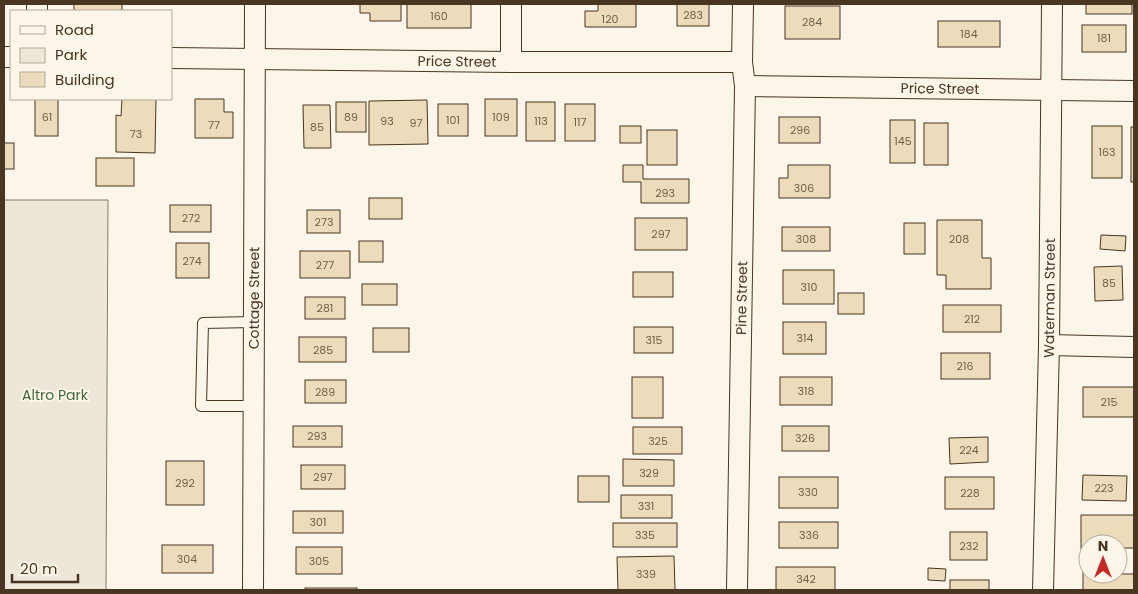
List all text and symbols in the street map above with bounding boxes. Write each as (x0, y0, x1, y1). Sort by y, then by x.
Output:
house number: 283 (683, 7, 703, 23)
house number: 160 (430, 8, 448, 24)
legend (10, 10, 172, 100)
house number: 120 (602, 11, 618, 27)
house number: 284 (802, 14, 822, 30)
text: Road (55, 19, 94, 40)
house number: 184 (960, 26, 978, 42)
house number: 181 (1097, 30, 1111, 46)
text: Park (55, 44, 87, 65)
street label: Price Street (417, 51, 496, 72)
text: Building (55, 69, 115, 90)
street label: Price Street (900, 78, 979, 99)
house number: 61 (42, 109, 52, 125)
house number: 89 (344, 109, 358, 125)
house number: 109 (492, 109, 510, 125)
house number: 101 (446, 112, 460, 128)
house number: 93 (380, 113, 394, 129)
house number: 113 (534, 113, 548, 129)
house number: 117 (573, 114, 587, 130)
house number: 97 (410, 115, 422, 131)
house number: 77 (208, 117, 220, 133)
house number: 85 (310, 119, 324, 135)
house number: 296 (790, 122, 810, 138)
house number: 73 (130, 126, 142, 142)
house number: 145 (894, 133, 912, 149)
house number: 163 (1099, 144, 1115, 160)
house number: 306 (794, 180, 814, 196)
house number: 293 (655, 185, 675, 201)
house number: 272 (182, 210, 200, 226)
house number: 273 (315, 214, 333, 230)
house number: 297 (651, 226, 671, 242)
house number: 308 (796, 231, 816, 247)
house number: 208 (949, 231, 969, 247)
street label: Waterman Street (1039, 238, 1060, 358)
street label: Cottage Street (244, 247, 264, 349)
house number: 274 (182, 253, 202, 269)
house number: 277 (316, 257, 334, 273)
street label: Pine Street (731, 261, 752, 335)
house number: 85 (1102, 275, 1116, 291)
house number: 310 (801, 279, 818, 295)
house number: 281 (317, 300, 333, 316)
house number: 212 (964, 311, 980, 327)
house number: 314 (797, 330, 814, 346)
house number: 315 (646, 332, 663, 348)
house number: 285 (313, 342, 333, 358)
house number: 216 (957, 358, 973, 374)
house number: 318 (798, 383, 815, 399)
house number: 289 (315, 384, 335, 400)
park label: Altro Park (22, 385, 89, 405)
house number: 215 (1101, 394, 1117, 410)
house number: 293 (307, 428, 327, 444)
house number: 326 (795, 430, 815, 446)
house number: 325 (648, 433, 668, 449)
house number: 224 (959, 442, 979, 458)
house number: 329 (639, 465, 659, 481)
house number: 297 (313, 469, 333, 485)
house number: 292 (175, 475, 195, 491)
house number: 223 (1094, 480, 1114, 496)
house number: 330 (798, 484, 818, 500)
house number: 228 (960, 485, 980, 501)
house number: 331 (638, 498, 654, 514)
house number: 301 (310, 514, 326, 530)
house number: 335 (635, 527, 655, 543)
house number: 336 (799, 527, 819, 543)
north arrow (1078, 534, 1128, 584)
text: N (1098, 536, 1108, 556)
house number: 232 (959, 538, 979, 554)
house number: 304 (177, 551, 197, 567)
scale bar (12, 552, 79, 584)
house number: 305 (309, 553, 329, 569)
text: 20 m (20, 558, 58, 579)
house number: 339 (636, 566, 656, 582)
house number: 342 (796, 571, 816, 587)

